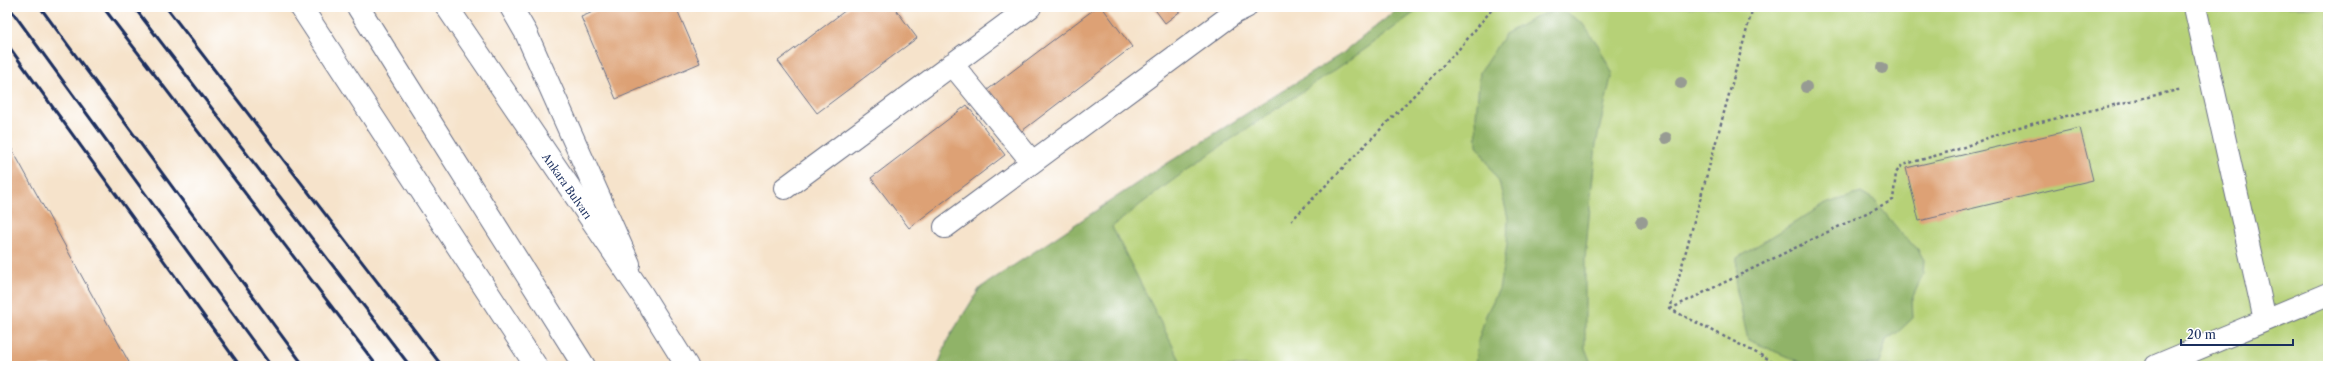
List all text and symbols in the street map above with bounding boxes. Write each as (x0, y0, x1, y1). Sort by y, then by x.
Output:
street label: Ankara Bulvarı (539, 150, 595, 222)
scale bar (2181, 321, 2293, 347)
text: 20 m (2187, 327, 2216, 342)

